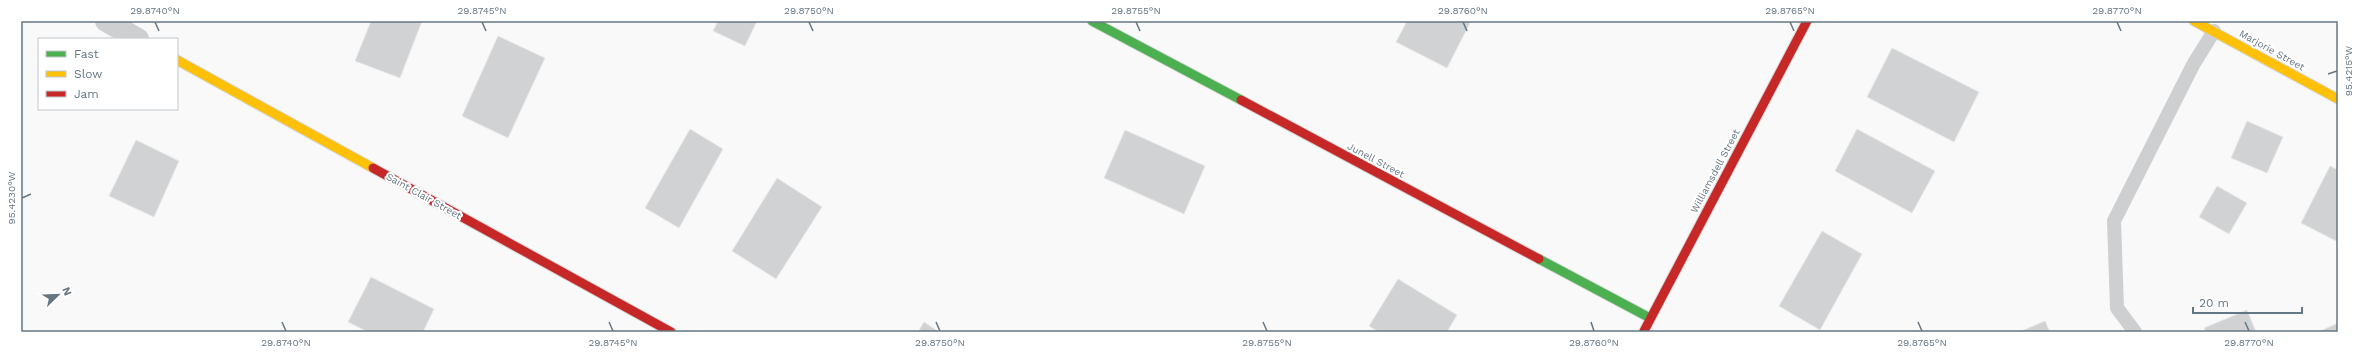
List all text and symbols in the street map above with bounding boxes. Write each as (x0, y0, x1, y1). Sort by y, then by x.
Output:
text: 29.8740°N (130, 5, 180, 16)
text: 29.8745°N (457, 5, 507, 16)
text: 29.8750°N (784, 5, 834, 16)
text: 29.8755°N (1111, 5, 1161, 16)
text: 29.8760°N (1438, 5, 1488, 16)
text: 29.8765°N (1765, 5, 1815, 16)
text: 29.8770°N (2092, 5, 2142, 16)
street label: Marjorie Street (2237, 28, 2307, 73)
legend (38, 38, 178, 110)
text: 95.4215°W (2343, 45, 2354, 96)
text: Fast (74, 47, 99, 61)
text: Slow (74, 67, 102, 81)
text: Jam (74, 87, 99, 101)
street label: Williamsdell Street (1688, 127, 1742, 215)
street label: Junell Street (1346, 140, 1407, 180)
text: 95.4230°W (6, 171, 17, 224)
street label: Saint Clair Street (385, 171, 464, 222)
north arrow (38, 275, 78, 315)
text: N (59, 285, 74, 298)
scale bar (2193, 289, 2302, 315)
text: 20 m (2199, 296, 2229, 310)
text: 29.8740°N (261, 337, 311, 348)
text: 29.8745°N (588, 337, 638, 348)
text: 29.8750°N (915, 337, 965, 348)
text: 29.8755°N (1242, 337, 1292, 348)
text: 29.8760°N (1569, 337, 1619, 348)
text: 29.8765°N (1897, 337, 1947, 348)
text: 29.8770°N (2224, 337, 2274, 348)

